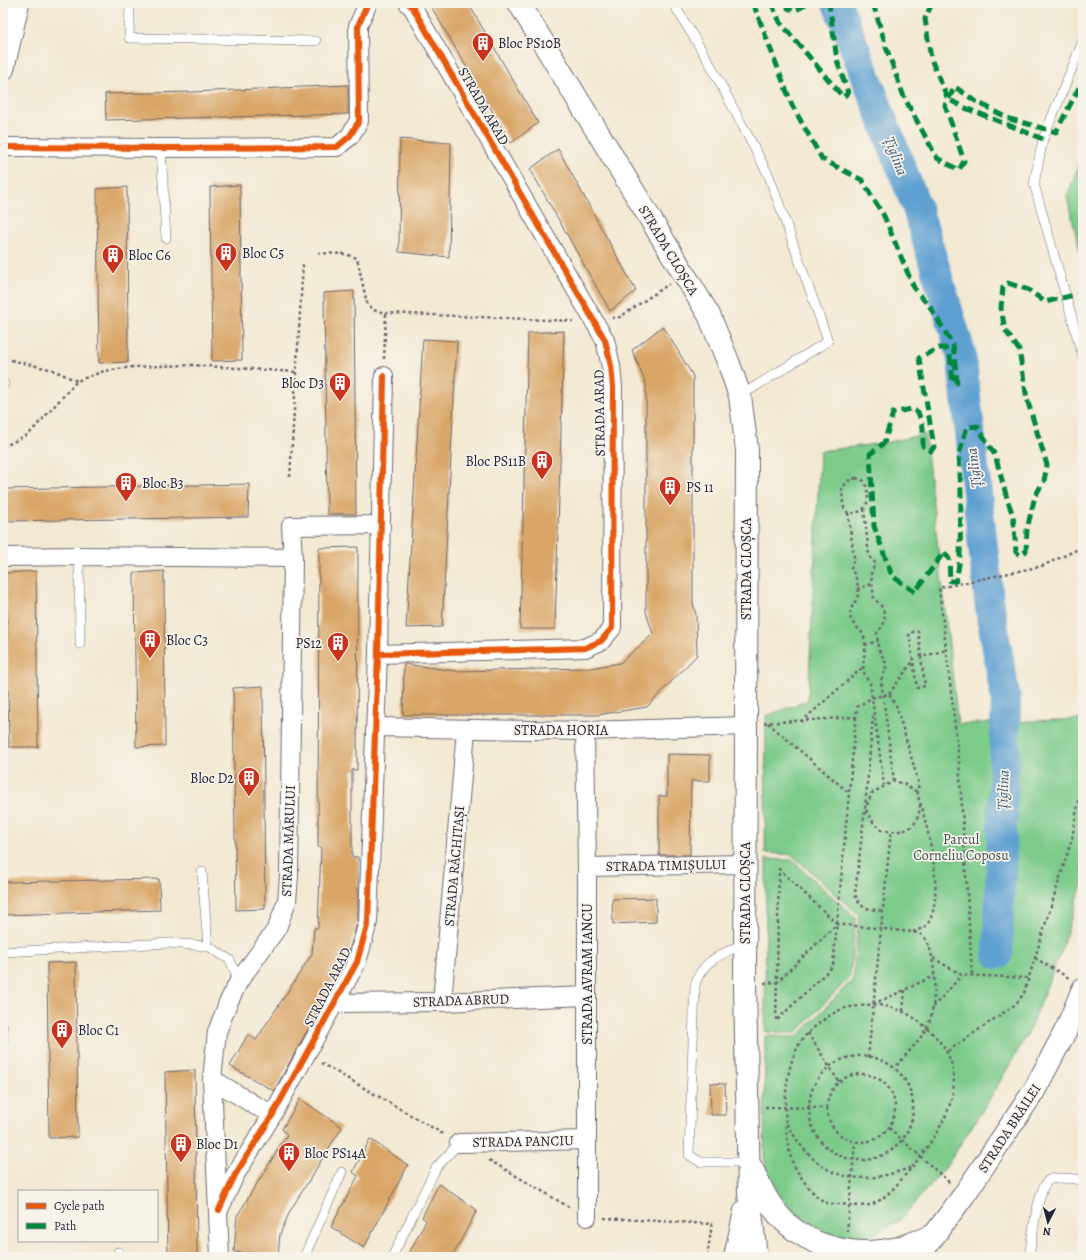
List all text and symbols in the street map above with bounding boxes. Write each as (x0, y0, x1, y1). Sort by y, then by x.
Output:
building icon: Bloc PS10B (470, 30, 496, 63)
place label: Bloc PS10B (498, 34, 561, 53)
street label: STRADA ARAD (454, 64, 514, 149)
water label: Țiglina (879, 134, 913, 178)
street label: STRADA CLOȘCA (634, 201, 703, 300)
building icon: Bloc C5 (213, 240, 239, 273)
building icon: Bloc C6 (100, 242, 126, 275)
place label: Bloc C5 (242, 244, 284, 263)
place label: Bloc C6 (128, 246, 171, 265)
street label: STRADA ARAD (589, 369, 610, 457)
building icon: Bloc D3 (327, 370, 353, 403)
place label: Bloc D3 (281, 374, 324, 393)
water label: Țiglina (962, 447, 986, 489)
building icon: Bloc PS11B (529, 448, 555, 481)
place label: Bloc PS11B (465, 452, 526, 471)
building icon: Bloc B3 (113, 470, 139, 503)
place label: Bloc B3 (142, 474, 184, 493)
building icon: PS 11 (657, 474, 683, 507)
place label: PS 11 (686, 478, 714, 497)
street label: STRADA CLOȘCA (737, 517, 756, 620)
building icon: Bloc C3 (137, 627, 163, 660)
building icon: PS12 (325, 630, 351, 663)
place label: Bloc C3 (166, 631, 208, 650)
place label: PS12 (295, 634, 322, 653)
street label: STRADA HORIA (514, 721, 609, 740)
building icon: Bloc D2 (236, 765, 262, 798)
place label: Bloc D2 (190, 769, 234, 788)
water label: Țiglina (992, 770, 1014, 810)
street label: STRADA MĂRULUI (277, 785, 300, 897)
street label: STRADA RĂCHITAȘI (440, 805, 469, 927)
park label: Parcul Corneliu Coposu (913, 830, 1009, 865)
street label: STRADA CLOȘCA (736, 841, 755, 944)
street label: STRADA TIMIȘULUI (606, 855, 727, 876)
street label: STRADA AVRAM IANCU (578, 903, 597, 1045)
street label: STRADA ARAD (299, 944, 356, 1030)
street label: STRADA ABRUD (412, 989, 510, 1012)
building icon: Bloc C1 (49, 1017, 75, 1050)
place label: Bloc C1 (78, 1021, 119, 1040)
street label: STRADA BRĂILEI (973, 1080, 1045, 1177)
building icon: Bloc D1 (168, 1131, 194, 1164)
street label: STRADA PANCIU (472, 1131, 574, 1152)
place label: Bloc D1 (196, 1135, 238, 1154)
building icon: Bloc PS14A (276, 1140, 302, 1173)
place label: Bloc PS14A (304, 1144, 367, 1163)
legend (18, 1190, 158, 1242)
text: Cycle path (54, 1198, 105, 1214)
north arrow (1028, 1202, 1068, 1242)
text: Path (54, 1218, 77, 1234)
text: N (1042, 1224, 1052, 1239)

